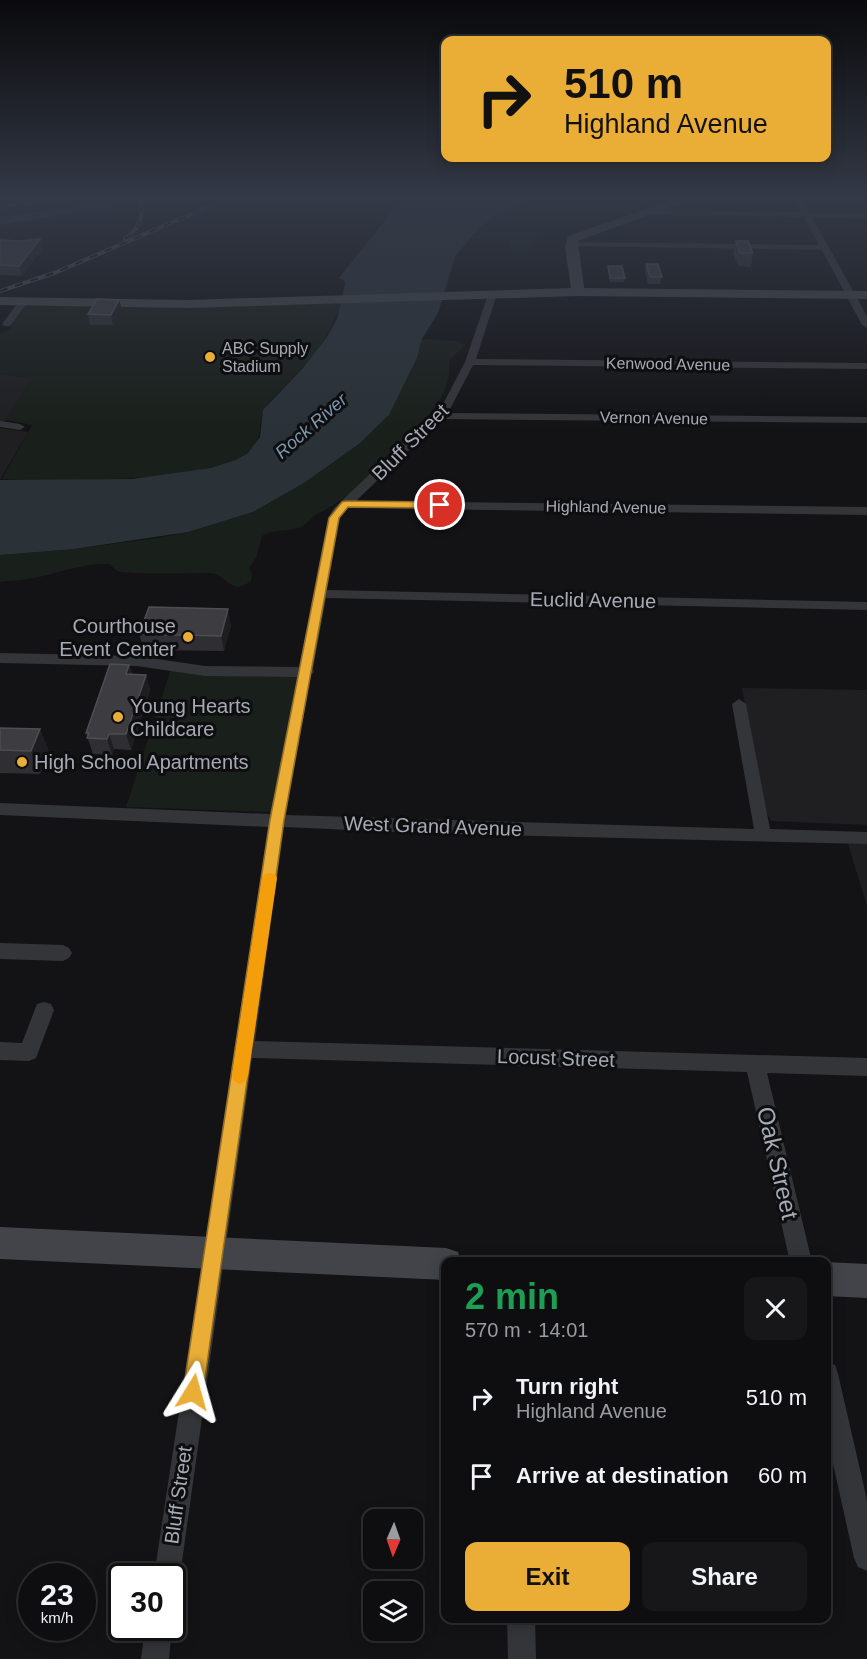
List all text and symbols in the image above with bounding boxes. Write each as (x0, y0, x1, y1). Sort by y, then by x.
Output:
icon: right (465, 60, 543, 138)
text: 510 m (564, 60, 683, 107)
text: Highland Avenue (564, 109, 768, 139)
place label: ABC Supply Stadium (222, 340, 308, 375)
marker: ABC Supply Stadium (203, 350, 217, 364)
street label: Kenwood Avenue (606, 354, 730, 374)
water label: Rock River (271, 389, 352, 462)
street label: Bluff Street (367, 399, 453, 485)
street label: Vernon Avenue (600, 409, 708, 427)
pin (414, 479, 465, 530)
icon: arrive (423, 488, 456, 521)
street label: Highland Avenue (546, 497, 667, 517)
street label: Euclid Avenue (530, 588, 656, 612)
place label: Courthouse Event Center (59, 615, 176, 660)
marker: Courthouse Event Center (181, 630, 195, 644)
place label: Young Hearts Childcare (130, 695, 250, 740)
marker: Young Hearts Childcare (111, 710, 125, 724)
place label: High School Apartments (34, 751, 249, 773)
marker: High School Apartments (15, 755, 29, 769)
street label: West Grand Avenue (344, 812, 522, 840)
street label: Locust Street (497, 1045, 616, 1071)
street label: Oak Street (752, 1104, 804, 1222)
text: 2 min (465, 1276, 559, 1317)
button: close (744, 1277, 807, 1340)
text: 570 m · 14:01 (465, 1319, 588, 1341)
position arrow (161, 1360, 225, 1424)
text: Turn right (516, 1374, 618, 1399)
icon: right (465, 1382, 498, 1415)
text: 510 m (746, 1385, 807, 1410)
text: Highland Avenue (516, 1400, 667, 1422)
street label: Bluff Street (160, 1444, 196, 1545)
icon: arrive (465, 1460, 498, 1493)
text: Arrive at destination (516, 1463, 729, 1488)
text: 60 m (758, 1463, 807, 1488)
north arrow (363, 1509, 423, 1569)
map controls (363, 1509, 423, 1641)
button: Exit (465, 1542, 630, 1611)
button: Share (642, 1542, 807, 1611)
speed limit sign: 30 (108, 1563, 186, 1641)
text: 23 (40, 1578, 74, 1611)
button: layers (363, 1581, 423, 1641)
text: km/h (41, 1609, 73, 1626)

